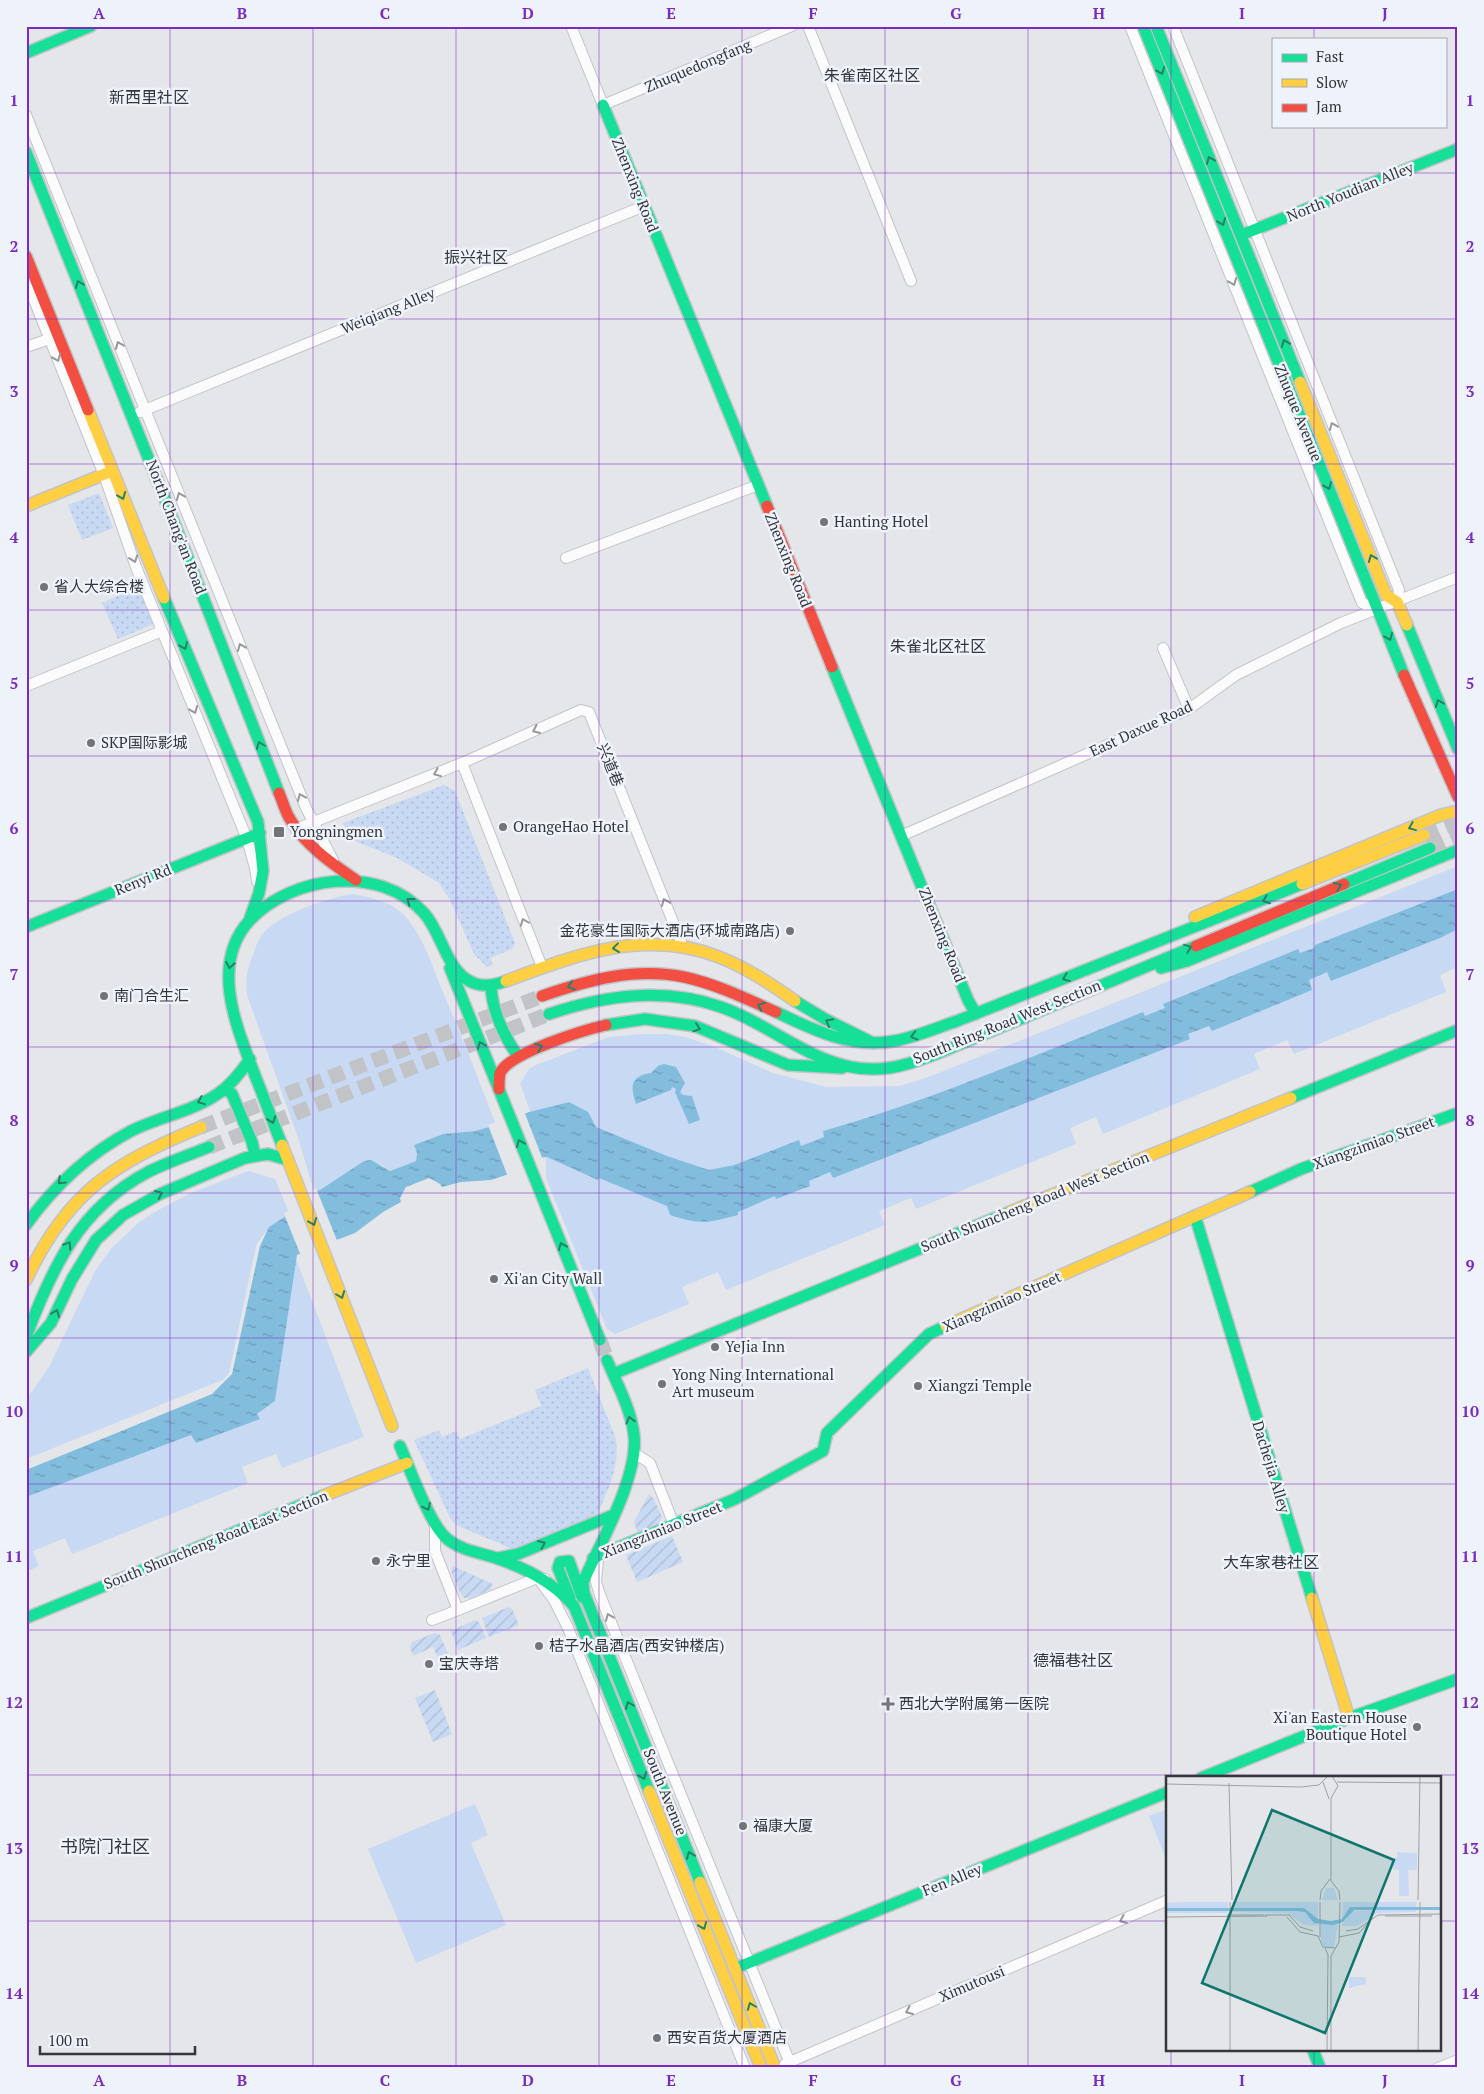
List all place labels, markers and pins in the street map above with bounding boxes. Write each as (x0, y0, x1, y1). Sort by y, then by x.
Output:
place label: Hanting Hotel (834, 511, 929, 531)
marker: Hanting Hotel (818, 516, 830, 528)
place label: 省人大综合楼 (54, 576, 144, 596)
marker: 省人大综合楼 (38, 581, 50, 593)
place label: SKP国际影城 (101, 732, 188, 752)
marker: SKP国际影城 (85, 737, 97, 749)
place label: OrangeHao Hotel (513, 816, 629, 836)
place label: Yongningmen (290, 821, 383, 841)
marker: OrangeHao Hotel (497, 821, 509, 833)
marker: Yongningmen (272, 825, 286, 839)
place label: 金花豪生国际大酒店(环城南路店) (560, 920, 780, 940)
marker: 金花豪生国际大酒店(环城南路店) (784, 925, 796, 937)
place label: 南门合生汇 (114, 985, 189, 1005)
marker: 南门合生汇 (98, 990, 110, 1002)
place label: Xi'an City Wall (504, 1268, 602, 1288)
marker: Xi'an City Wall (488, 1273, 500, 1285)
place label: YeJia Inn (725, 1336, 785, 1356)
marker: YeJia Inn (709, 1341, 721, 1353)
place label: Yong Ning International Art museum (672, 1364, 834, 1401)
place label: Xiangzi Temple (928, 1375, 1032, 1395)
marker: Yong Ning International Art museum (656, 1378, 668, 1390)
marker: Xiangzi Temple (912, 1380, 924, 1392)
place label: 永宁里 (386, 1550, 431, 1570)
marker: 永宁里 (370, 1555, 382, 1567)
place label: 桔子水晶酒店(西安钟楼店) (549, 1635, 724, 1655)
marker: 桔子水晶酒店(西安钟楼店) (533, 1640, 545, 1652)
place label: 宝庆寺塔 (439, 1653, 499, 1673)
marker: 宝庆寺塔 (423, 1658, 435, 1670)
place label: 西北大学附属第一医院 (899, 1693, 1049, 1713)
marker: 西北大学附属第一医院 (881, 1697, 895, 1711)
place label: Xi'an Eastern House Boutique Hotel (1273, 1707, 1407, 1744)
marker: Xi'an Eastern House Boutique Hotel (1411, 1721, 1423, 1733)
place label: 福康大厦 (753, 1815, 813, 1835)
marker: 福康大厦 (737, 1820, 749, 1832)
place label: 西安百货大厦酒店 (667, 2027, 787, 2047)
marker: 西安百货大厦酒店 (651, 2032, 663, 2044)

